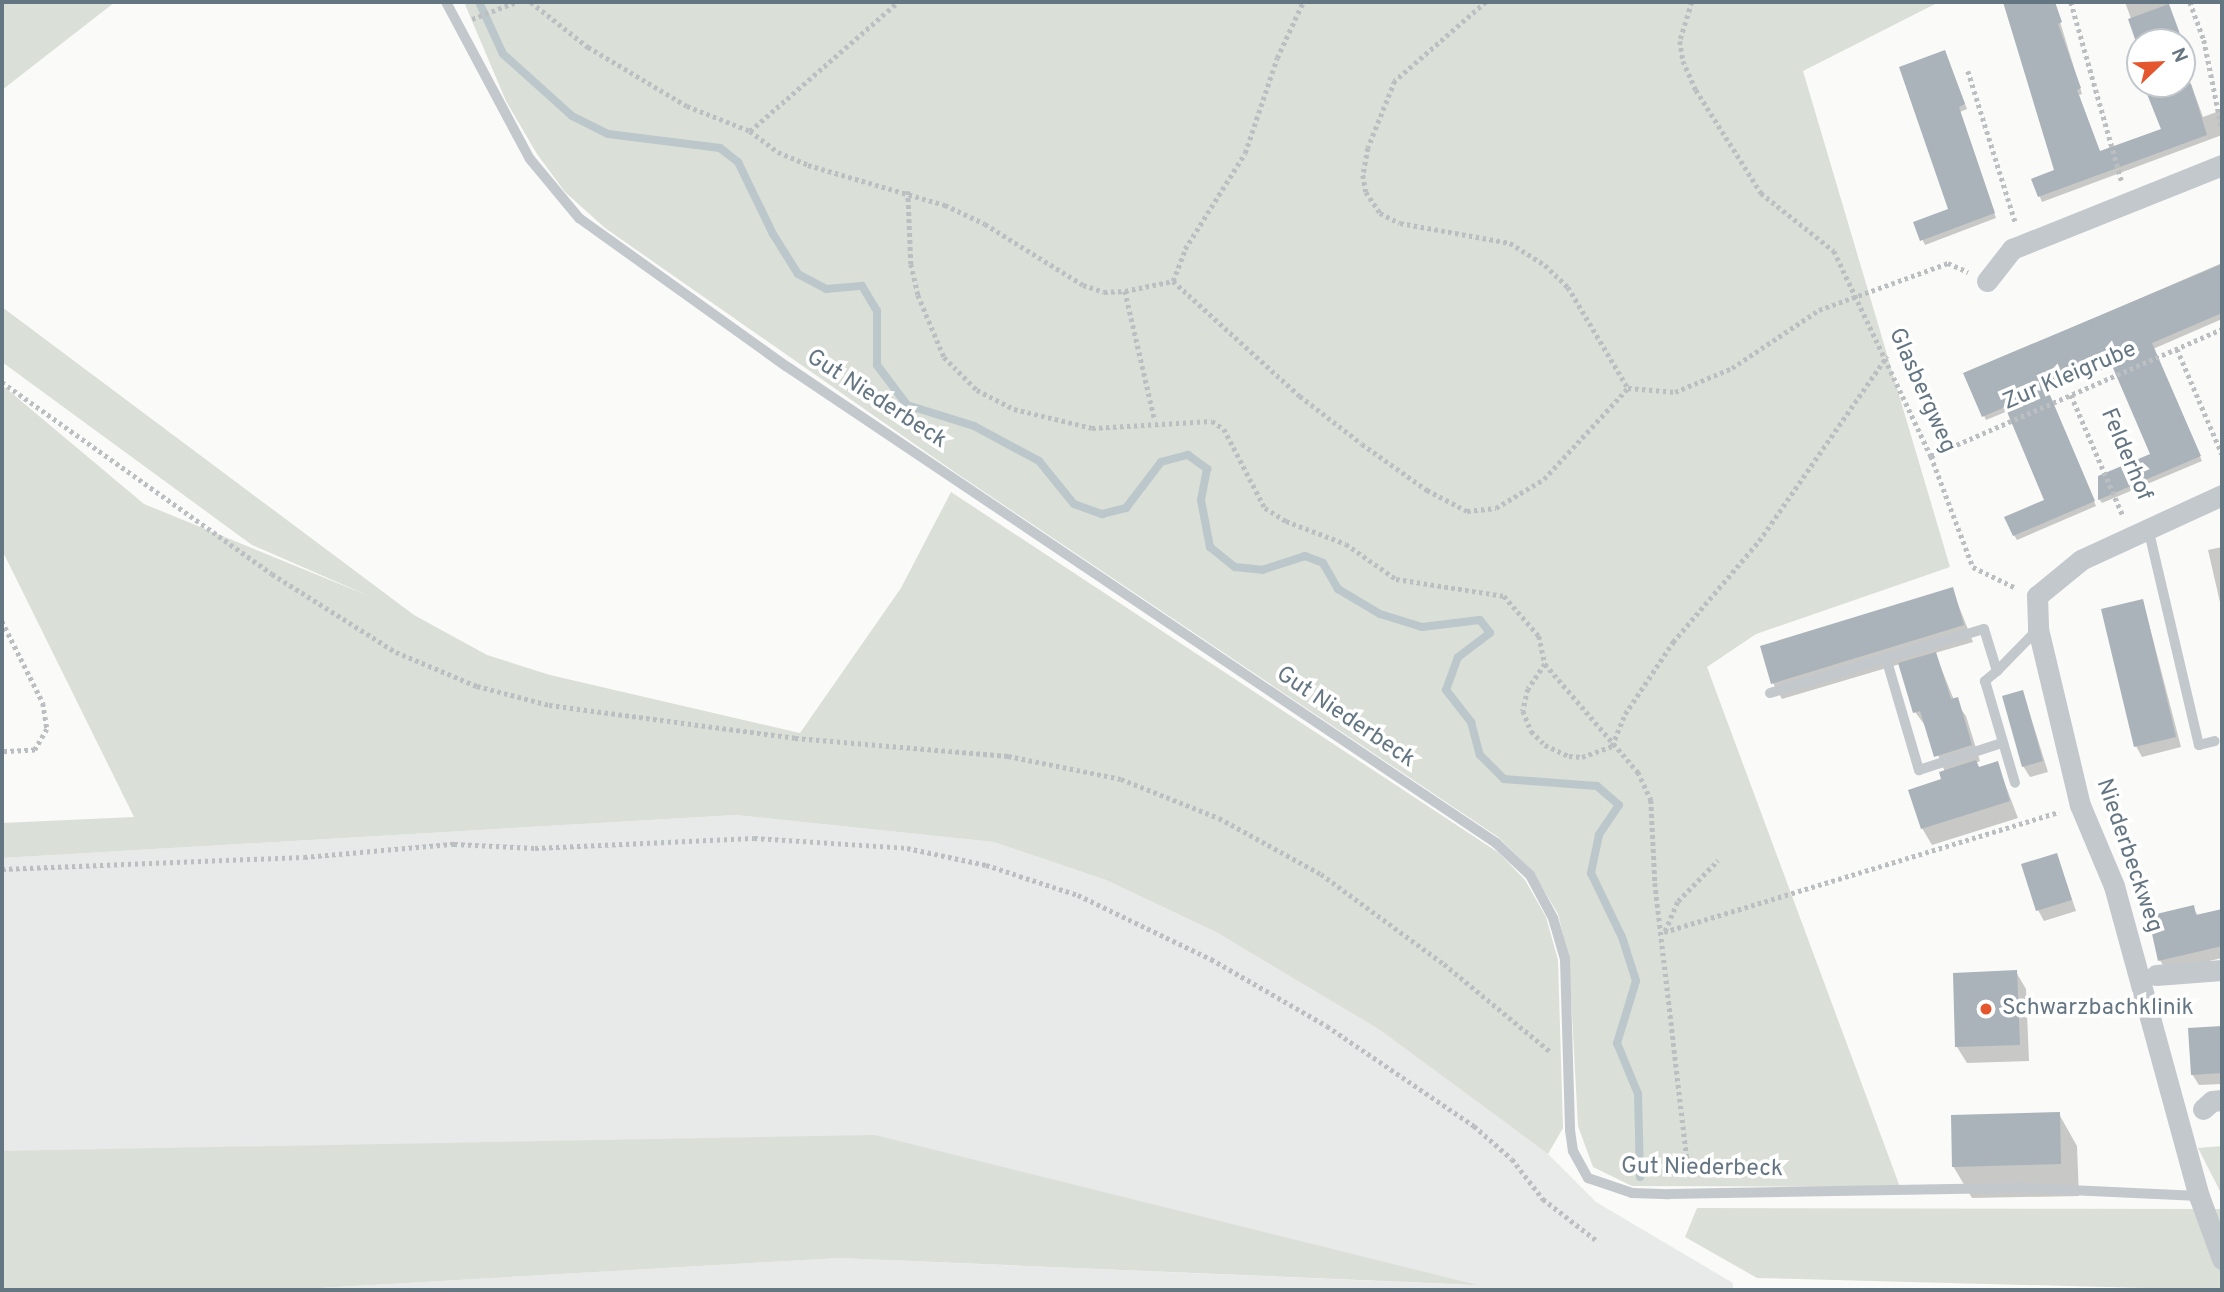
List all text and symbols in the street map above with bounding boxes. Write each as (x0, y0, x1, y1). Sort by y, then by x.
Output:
north arrow (2126, 28, 2196, 98)
text: N (2165, 45, 2192, 67)
street label: Glasbergweg (1881, 324, 1961, 458)
street label: Zur Kleigrube (1999, 337, 2141, 417)
street label: Gut Niederbeck (801, 344, 951, 456)
street label: Felderhof (2093, 405, 2157, 505)
street label: Gut Niederbeck (1270, 661, 1420, 775)
street label: Niederbeckweg (2089, 776, 2167, 936)
place label: Schwarzbachklinik (2002, 995, 2194, 1023)
marker: Schwarzbachklinik (1976, 999, 1996, 1019)
street label: Gut Niederbeck (1621, 1154, 1783, 1184)

